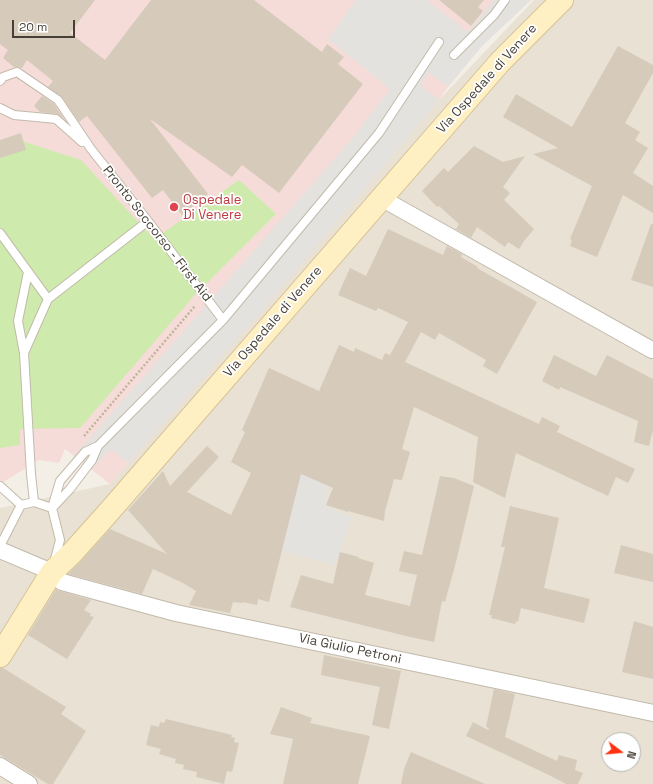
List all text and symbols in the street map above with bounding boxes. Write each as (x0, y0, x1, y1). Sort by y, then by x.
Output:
scale bar (14, 12, 77, 38)
text: 20 m (19, 19, 47, 35)
street label: Via Ospedale di Venere (434, 21, 540, 137)
street label: Pronto Soccorso - First Aid (99, 163, 215, 305)
place label: Ospedale Di Venere (183, 192, 241, 223)
marker: Ospedale Di Venere (168, 201, 180, 213)
street label: Via Ospedale di Venere (221, 263, 325, 381)
street label: Via Giulio Petroni (297, 631, 403, 667)
north arrow (601, 732, 641, 772)
text: N (624, 750, 639, 761)

